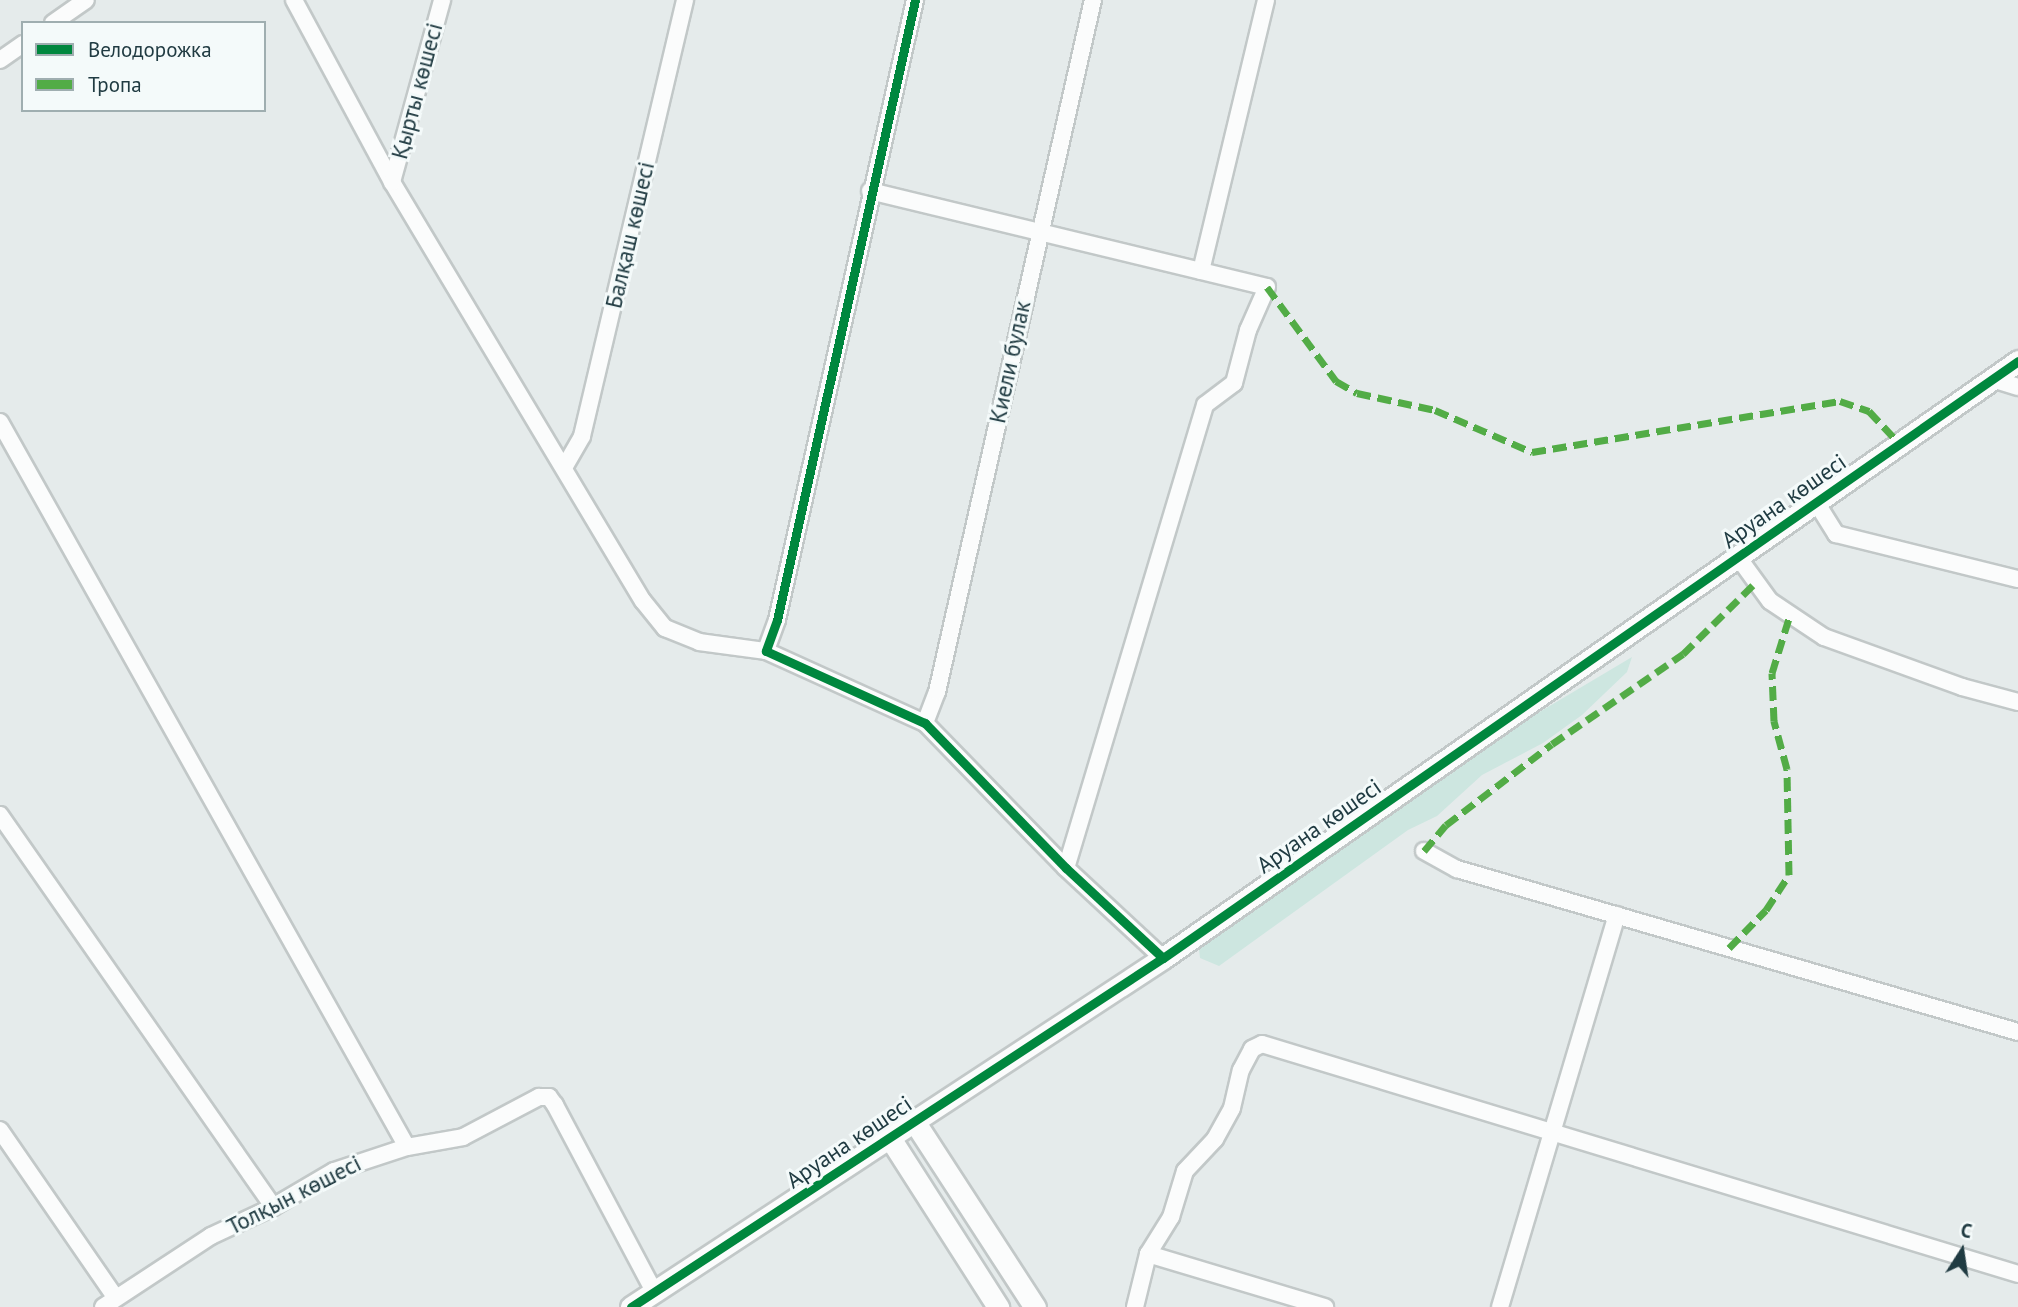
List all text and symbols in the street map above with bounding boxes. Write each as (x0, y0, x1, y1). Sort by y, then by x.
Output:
street label: Қырты көшесі (386, 20, 448, 162)
legend (21, 21, 266, 112)
text: Велодорожка (88, 36, 212, 63)
text: Тропа (88, 71, 142, 98)
street label: Балқаш көшесі (600, 159, 660, 311)
street label: Киели булак (984, 298, 1036, 426)
street label: Аруана көшесі (1716, 448, 1852, 554)
street label: Аруана көшесі (1251, 773, 1387, 879)
street label: Аруана көшесі (781, 1090, 917, 1194)
street label: Толқын көшесі (222, 1149, 366, 1241)
north arrow (1927, 1216, 1997, 1286)
text: С (1959, 1218, 1974, 1243)

